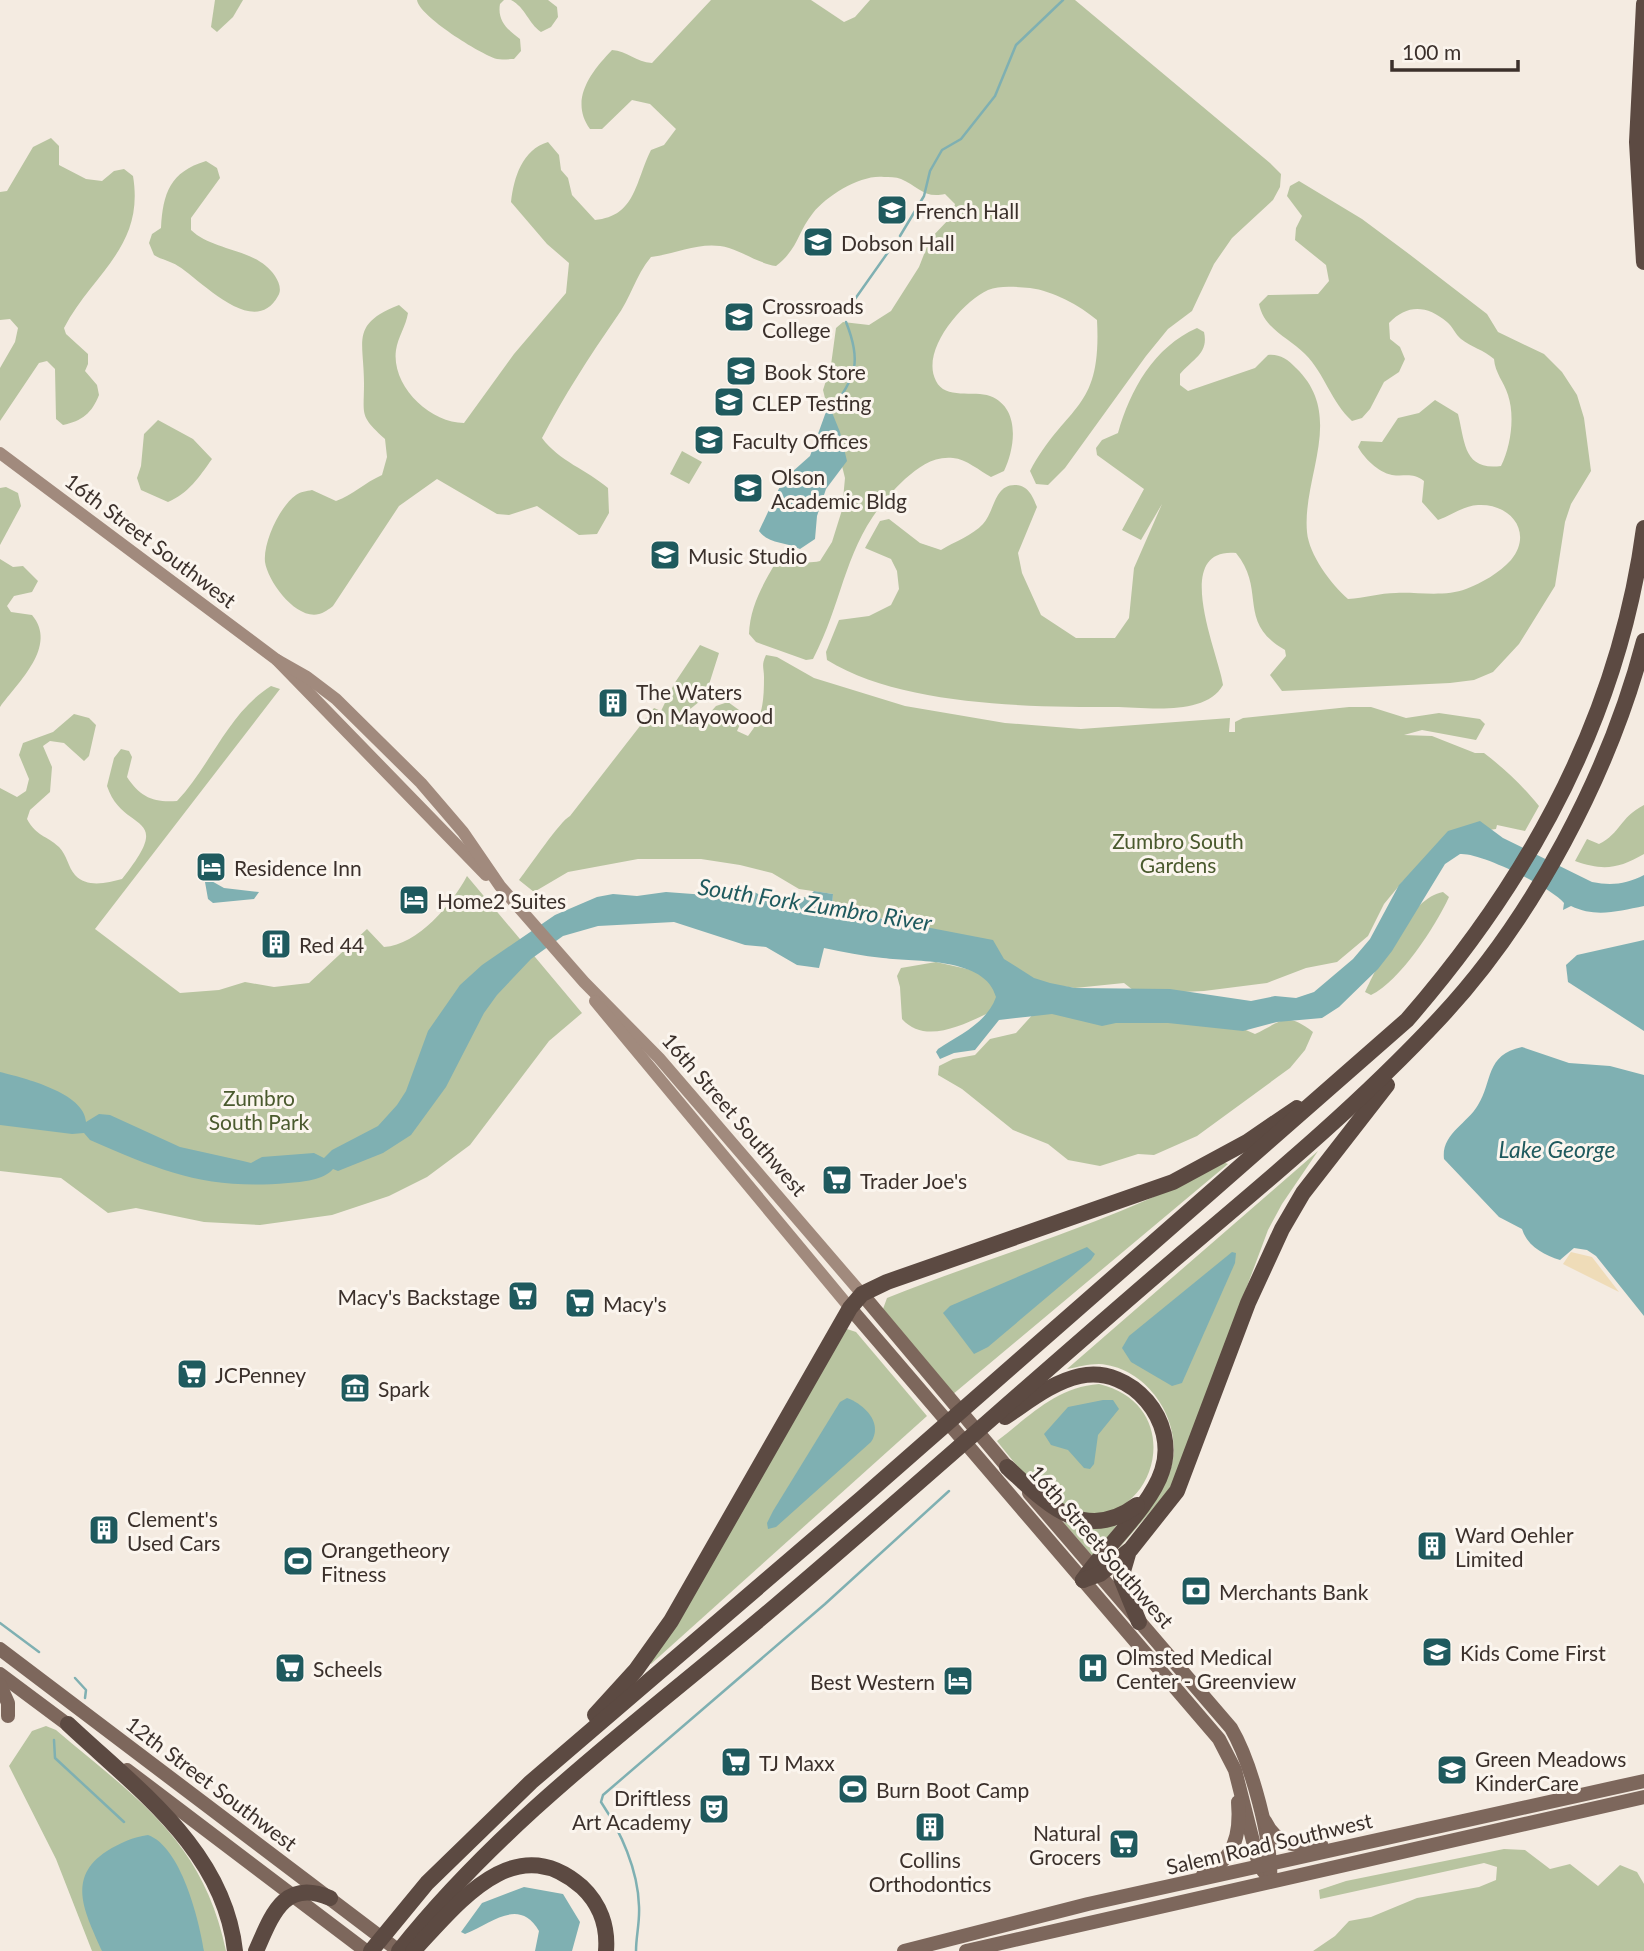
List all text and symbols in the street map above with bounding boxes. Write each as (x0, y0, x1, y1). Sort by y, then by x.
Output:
scale bar (1392, 28, 1518, 72)
text: 100 m (1402, 39, 1461, 64)
school or university icon: French Hall (875, 193, 909, 227)
place label: French Hall (915, 198, 1019, 223)
school or university icon: Dobson Hall (801, 225, 835, 259)
place label: Dobson Hall (841, 230, 955, 255)
place label: Crossroads College (762, 293, 864, 342)
school or university icon: Crossroads College (722, 300, 756, 334)
school or university icon: Book Store (724, 354, 758, 388)
place label: Book Store (764, 359, 866, 384)
school or university icon: CLEP Testing (712, 385, 746, 419)
place label: CLEP Testing (752, 390, 871, 415)
school or university icon: Faculty Offices (692, 423, 726, 457)
place label: Faculty Offices (732, 428, 868, 453)
place label: Olson Academic Bldg (771, 464, 907, 513)
street label: 16th Street Southwest (60, 467, 242, 613)
school or university icon: Olson Academic Bldg (731, 471, 765, 505)
school or university icon: Music Studio (648, 538, 682, 572)
place label: Music Studio (688, 543, 808, 568)
place label: The Waters On Mayowood (636, 679, 773, 728)
building icon: The Waters On Mayowood (596, 686, 630, 720)
park label: Zumbro South Gardens (1112, 828, 1244, 877)
hotel icon: Residence Inn (194, 850, 228, 884)
place label: Residence Inn (234, 855, 362, 880)
water label: South Fork Zumbro River (696, 872, 935, 936)
hotel icon: Home2 Suites (397, 883, 431, 917)
place label: Home2 Suites (437, 888, 566, 913)
building icon: Red 44 (259, 927, 293, 961)
place label: Red 44 (299, 932, 364, 957)
street label: 16th Street Southwest (657, 1027, 813, 1201)
park label: Zumbro South Park (209, 1085, 310, 1134)
water label: Lake George (1499, 1135, 1615, 1163)
supermarket icon: Trader Joe's (820, 1163, 854, 1197)
place label: Trader Joe's (860, 1168, 967, 1193)
supermarket icon: Macy's Backstage (506, 1279, 540, 1313)
place label: Macy's Backstage (338, 1284, 500, 1309)
supermarket icon: Macy's (563, 1286, 597, 1320)
place label: Macy's (603, 1291, 667, 1316)
supermarket icon: JCPenney (175, 1357, 209, 1391)
place label: JCPenney (215, 1362, 306, 1387)
museum icon: Spark (338, 1371, 372, 1405)
place label: Spark (378, 1376, 430, 1401)
street label: 16th Street Southwest (1024, 1459, 1180, 1633)
place label: Clement's Used Cars (127, 1506, 220, 1555)
building icon: Clement's Used Cars (87, 1513, 121, 1547)
place label: Ward Oehler Limited (1455, 1522, 1574, 1571)
building icon: Ward Oehler Limited (1415, 1529, 1449, 1563)
place label: Orangetheory Fitness (321, 1537, 450, 1586)
sports icon: Orangetheory Fitness (281, 1544, 315, 1578)
bank icon: Merchants Bank (1179, 1574, 1213, 1608)
place label: Merchants Bank (1219, 1579, 1369, 1604)
school or university icon: Kids Come First (1420, 1635, 1454, 1669)
place label: Kids Come First (1460, 1640, 1606, 1665)
place label: Olmsted Medical Center - Greenview (1116, 1644, 1297, 1693)
supermarket icon: Scheels (273, 1651, 307, 1685)
hospital icon: Olmsted Medical Center - Greenview (1076, 1651, 1110, 1685)
place label: Scheels (313, 1656, 382, 1681)
hotel icon: Best Western (941, 1664, 975, 1698)
place label: Best Western (810, 1669, 935, 1694)
street label: 12th Street Southwest (121, 1710, 303, 1856)
supermarket icon: TJ Maxx (719, 1745, 753, 1779)
place label: Green Meadows KinderCare (1475, 1746, 1626, 1795)
place label: TJ Maxx (759, 1750, 835, 1775)
school or university icon: Green Meadows KinderCare (1435, 1753, 1469, 1787)
sports icon: Burn Boot Camp (836, 1772, 870, 1806)
place label: Burn Boot Camp (876, 1777, 1029, 1802)
place label: Driftless Art Academy (572, 1785, 691, 1834)
theatre icon: Driftless Art Academy (697, 1792, 731, 1826)
street label: Salem Road Southwest (1164, 1807, 1375, 1879)
building icon: Collins Orthodontics (913, 1810, 947, 1844)
place label: Natural Grocers (1029, 1820, 1101, 1869)
supermarket icon: Natural Grocers (1107, 1827, 1141, 1861)
place label: Collins Orthodontics (869, 1847, 991, 1896)

